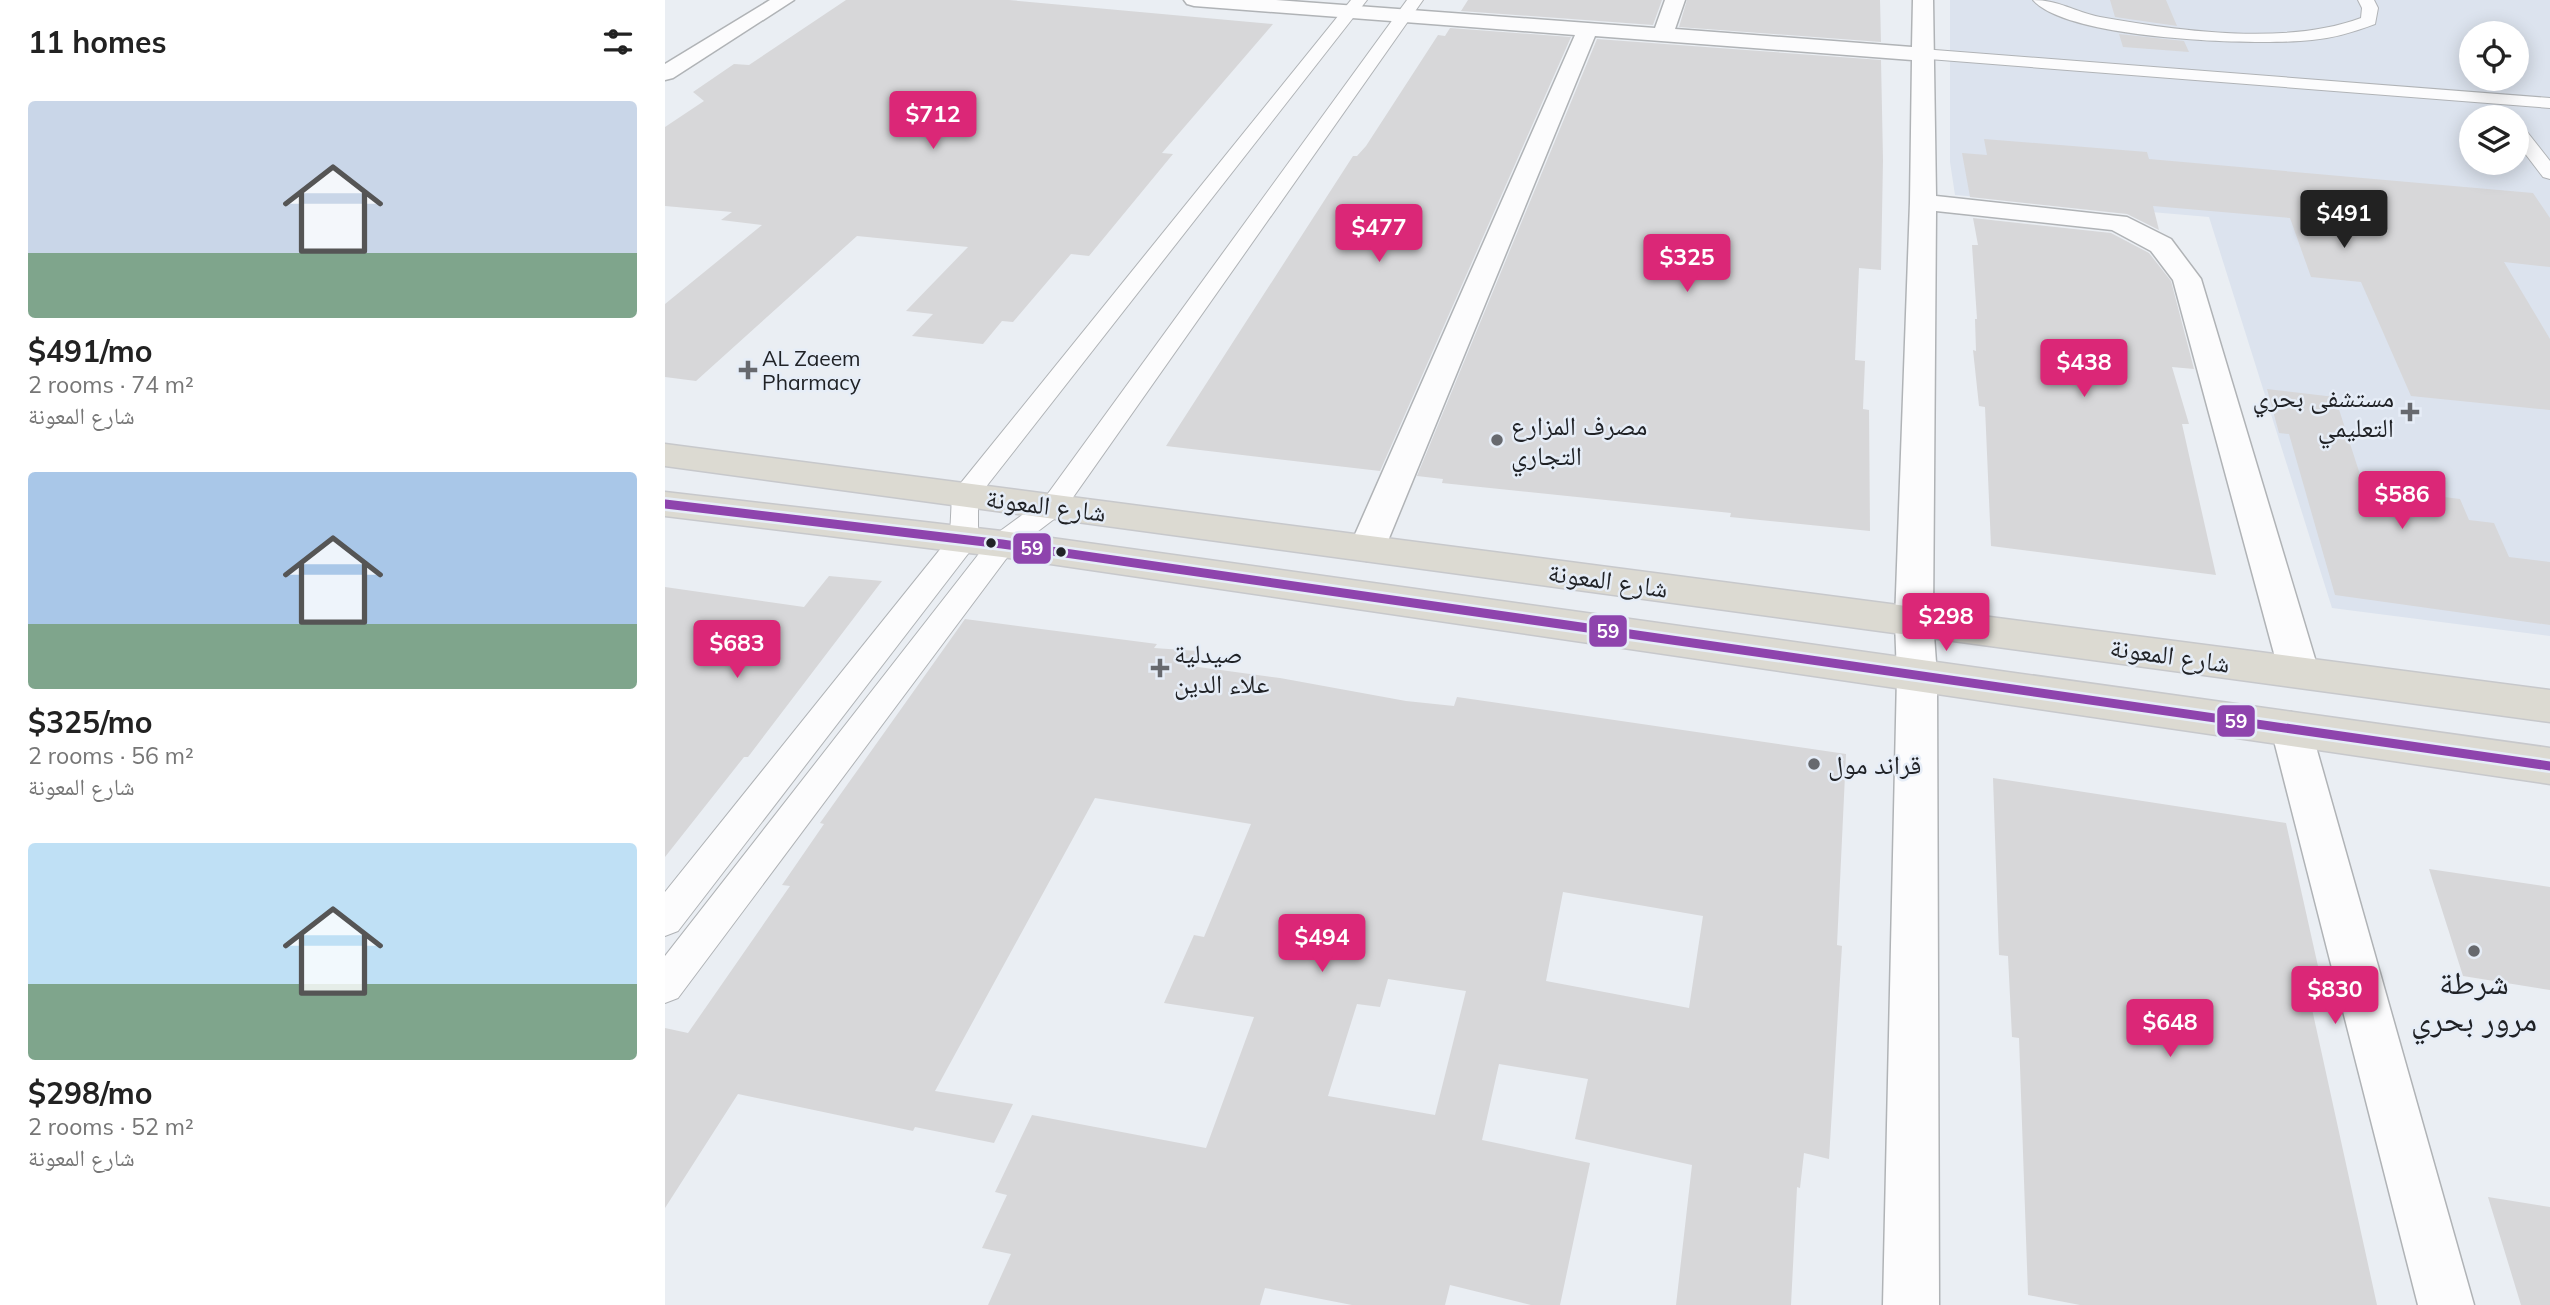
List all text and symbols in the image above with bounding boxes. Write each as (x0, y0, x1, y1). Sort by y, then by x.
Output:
map controls (2459, 21, 2529, 175)
button: locate (2459, 21, 2529, 91)
text: 11 homes (28, 23, 167, 61)
icon: filters (599, 23, 637, 61)
pin: $712 (892, 92, 974, 151)
text: $712 (905, 99, 961, 128)
button: layers (2459, 105, 2529, 175)
icon: home (270, 146, 396, 272)
pin: $491 (2303, 190, 2385, 250)
text: $491 (2316, 198, 2372, 227)
pin: $477 (1338, 204, 1420, 264)
text: $477 (1351, 212, 1407, 241)
pin: $325 (1646, 234, 1728, 294)
text: $325 (1659, 242, 1715, 271)
text: $491/mo (28, 332, 152, 370)
pin: $438 (2043, 340, 2125, 399)
place label: AL Zaeem Pharmacy (762, 345, 861, 395)
text: $438 (2056, 347, 2112, 376)
marker: AL Zaeem Pharmacy (740, 362, 756, 378)
text: 2 rooms · 74 m² (28, 370, 194, 399)
place label: مستشفى بحري التعليمي (2253, 381, 2394, 448)
text: شارع المعونة (28, 401, 135, 430)
marker: مستشفى بحري التعليمي (2400, 402, 2420, 422)
place label: مصرف المزارع التجاري (1511, 409, 1647, 476)
marker: مصرف المزارع التجاري (1489, 432, 1505, 448)
pin: $586 (2361, 472, 2443, 531)
text: $586 (2374, 479, 2430, 508)
street label: شارع المعونة (984, 481, 1108, 529)
icon: home (270, 517, 396, 643)
line badge: 59 (1012, 532, 1052, 565)
unlabelled marker (984, 536, 998, 550)
text: 59 (1021, 536, 1043, 560)
unlabelled marker (1054, 545, 1068, 559)
street label: شارع المعونة (1546, 555, 1670, 605)
pin: $298 (1905, 594, 1987, 653)
text: $298 (1918, 601, 1974, 630)
line badge: 59 (1588, 614, 1628, 648)
text: 59 (1597, 619, 1619, 643)
pin: $683 (696, 620, 778, 680)
text: $683 (709, 628, 765, 657)
street label: شارع المعونة (2108, 630, 2232, 680)
place label: صيدلية علاء الدين (1174, 637, 1269, 700)
marker: صيدلية علاء الدين (1152, 660, 1168, 676)
text: $325/mo (28, 703, 152, 741)
line badge: 59 (2216, 704, 2256, 738)
text: 59 (2225, 709, 2247, 733)
text: 2 rooms · 56 m² (28, 741, 194, 770)
place label: قراند مول (1828, 748, 1921, 781)
marker: قراند مول (1806, 756, 1822, 772)
text: شارع المعونة (28, 772, 135, 801)
icon: home (270, 888, 396, 1014)
pin: $494 (1281, 914, 1363, 974)
text: $494 (1294, 922, 1350, 951)
marker: شرطة مرور بحري (2466, 943, 2482, 959)
place label: شرطة مرور بحري (2411, 962, 2537, 1045)
pin: $830 (2294, 967, 2376, 1026)
text: $830 (2307, 974, 2363, 1003)
pin: $648 (2129, 1000, 2211, 1059)
text: $648 (2142, 1007, 2198, 1036)
text: $298/mo (28, 1074, 152, 1112)
text: 2 rooms · 52 m² (28, 1112, 194, 1141)
text: شارع المعونة (28, 1143, 135, 1172)

